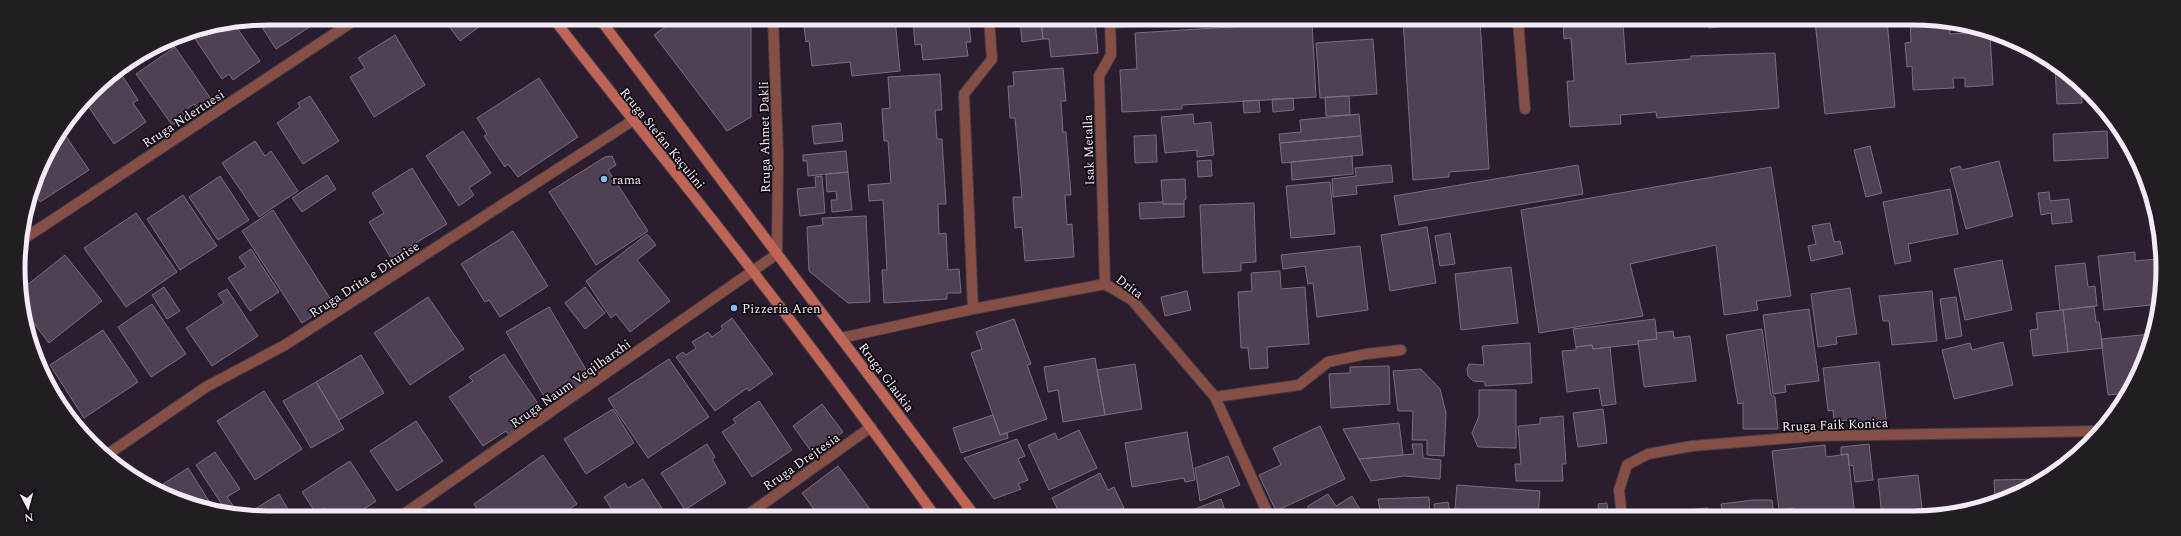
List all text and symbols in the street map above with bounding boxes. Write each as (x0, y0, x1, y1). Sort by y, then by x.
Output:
street label: Rruga Ahmet Dakli (754, 81, 776, 193)
street label: Rruga Stefan Kaçulini (615, 84, 710, 194)
street label: Rruga Ndertuesi (138, 85, 229, 153)
street label: Isak Metalla (1078, 113, 1100, 186)
place label: rama (612, 170, 642, 190)
marker: rama (599, 174, 609, 184)
street label: Rruga Drita e Diturise (305, 237, 424, 323)
street label: Drita (1111, 270, 1148, 304)
place label: Pizzeria Aren (742, 299, 821, 319)
marker: Pizzeria Aren (729, 303, 739, 313)
street label: Rruga Naum Veqilharxhi (506, 335, 635, 433)
street label: Rruga Glaukia (853, 339, 919, 417)
street label: Rruga Faik Konica (1781, 413, 1889, 437)
street label: Rruga Drejtesia (759, 427, 845, 496)
north arrow (8, 488, 48, 528)
text: N (24, 509, 34, 526)

